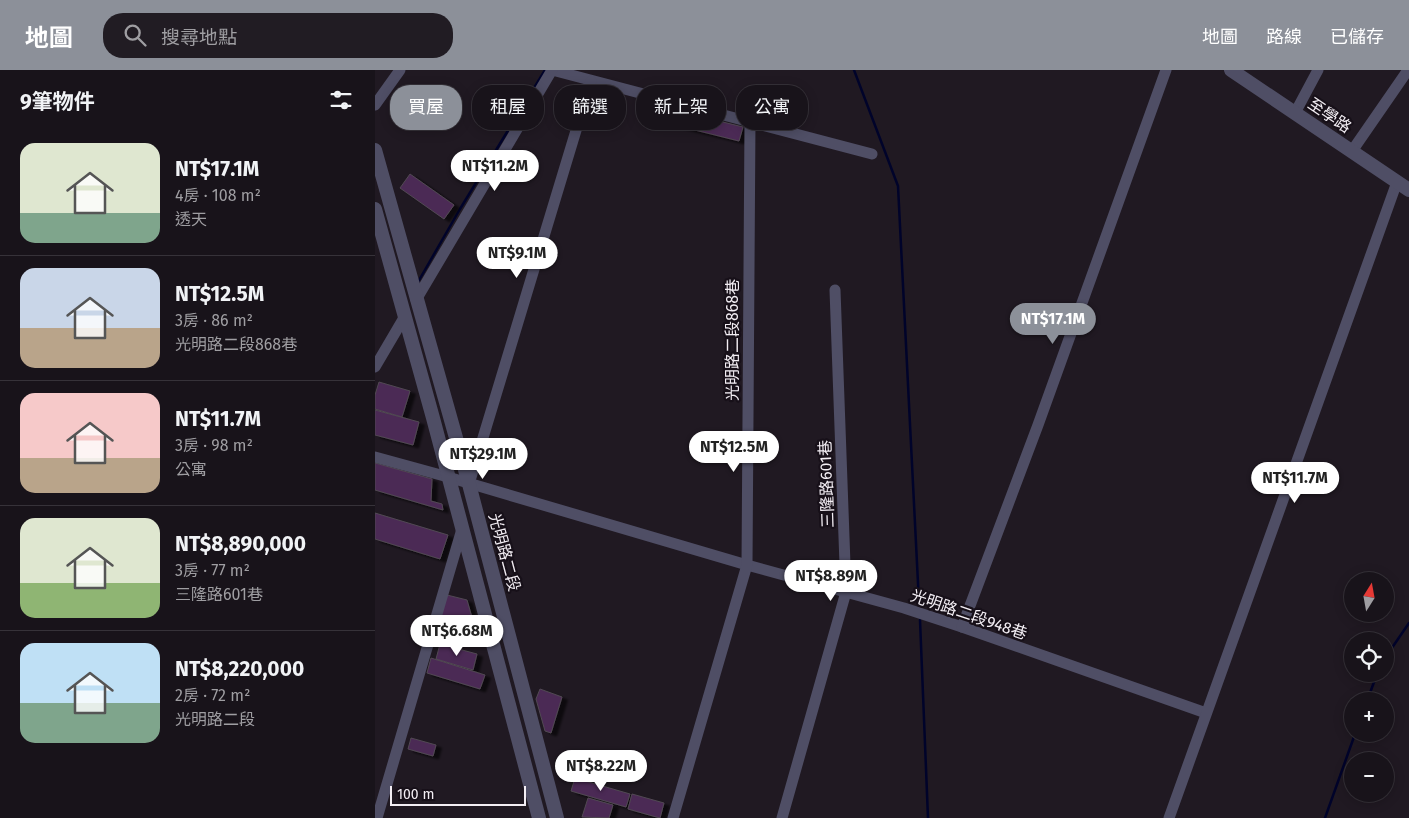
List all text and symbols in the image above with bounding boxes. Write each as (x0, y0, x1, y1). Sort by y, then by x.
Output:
search box (103, 13, 453, 58)
icon: search (121, 21, 149, 49)
text: 地圖 (25, 24, 73, 52)
text: 搜尋地點 (161, 26, 237, 49)
text: 地圖 (1202, 26, 1238, 48)
text: 路線 (1266, 26, 1302, 48)
text: 已儲存 (1330, 26, 1384, 48)
chip: 買屋 (390, 85, 462, 130)
chip: 租屋 (472, 85, 544, 130)
chip: 篩選 (554, 85, 626, 130)
chip: 新上架 (636, 85, 726, 130)
chip: 公寓 (736, 85, 808, 130)
icon: filters (327, 86, 355, 114)
text: 9筆物件 (20, 89, 95, 115)
street label: 至學路 (1305, 94, 1355, 137)
pin: NT$11.2M (443, 150, 547, 192)
text: NT$17.1M (175, 156, 259, 182)
text: NT$11.2M (462, 156, 528, 175)
icon: home (60, 163, 120, 223)
text: 4房 · 108 m² (175, 186, 261, 205)
text: 透天 (175, 210, 207, 229)
pin: NT$9.1M (471, 236, 563, 279)
text: NT$9.1M (488, 243, 546, 262)
street label: 光明路二段868巷 (723, 279, 742, 401)
text: NT$12.5M (175, 281, 264, 307)
icon: home (60, 288, 120, 348)
pin: NT$17.1M (1001, 302, 1105, 345)
text: NT$17.1M (1021, 309, 1085, 328)
text: 3房 · 86 m² (175, 311, 253, 330)
text: 光明路二段868巷 (175, 335, 297, 354)
text: NT$11.7M (175, 406, 261, 432)
icon: home (60, 413, 120, 473)
pin: NT$12.5M (682, 430, 786, 473)
text: 3房 · 98 m² (175, 436, 253, 455)
text: NT$12.5M (700, 437, 768, 456)
pin: NT$29.1M (431, 438, 535, 480)
street label: 三隆路601巷 (815, 440, 838, 528)
text: NT$29.1M (450, 444, 516, 463)
text: 公寓 (175, 460, 207, 479)
pin: NT$11.7M (1243, 462, 1347, 504)
text: NT$11.7M (1262, 468, 1328, 487)
street label: 光明路二段 (485, 511, 524, 593)
text: NT$8,890,000 (175, 531, 306, 557)
icon: home (60, 538, 120, 598)
pin: NT$8.89M (779, 560, 883, 602)
text: 3房 · 77 m² (175, 561, 250, 580)
text: NT$8.89M (795, 566, 867, 585)
north arrow (1344, 572, 1394, 622)
map controls (1344, 572, 1394, 802)
text: 三隆路601巷 (175, 585, 263, 604)
street label: 光明路二段948巷 (908, 586, 1029, 643)
pin: NT$6.68M (405, 614, 509, 657)
text: NT$6.68M (421, 621, 493, 640)
button: locate (1344, 632, 1394, 682)
text: NT$8,220,000 (175, 656, 304, 682)
icon: home (60, 663, 120, 723)
text: 2房 · 72 m² (175, 686, 250, 705)
button: + (1344, 692, 1394, 742)
text: 光明路二段 (175, 710, 255, 729)
pin: NT$8.22M (549, 750, 653, 792)
button: − (1344, 752, 1394, 802)
text: NT$8.22M (566, 756, 636, 775)
scale bar (390, 783, 526, 806)
text: 100 m (397, 786, 434, 803)

